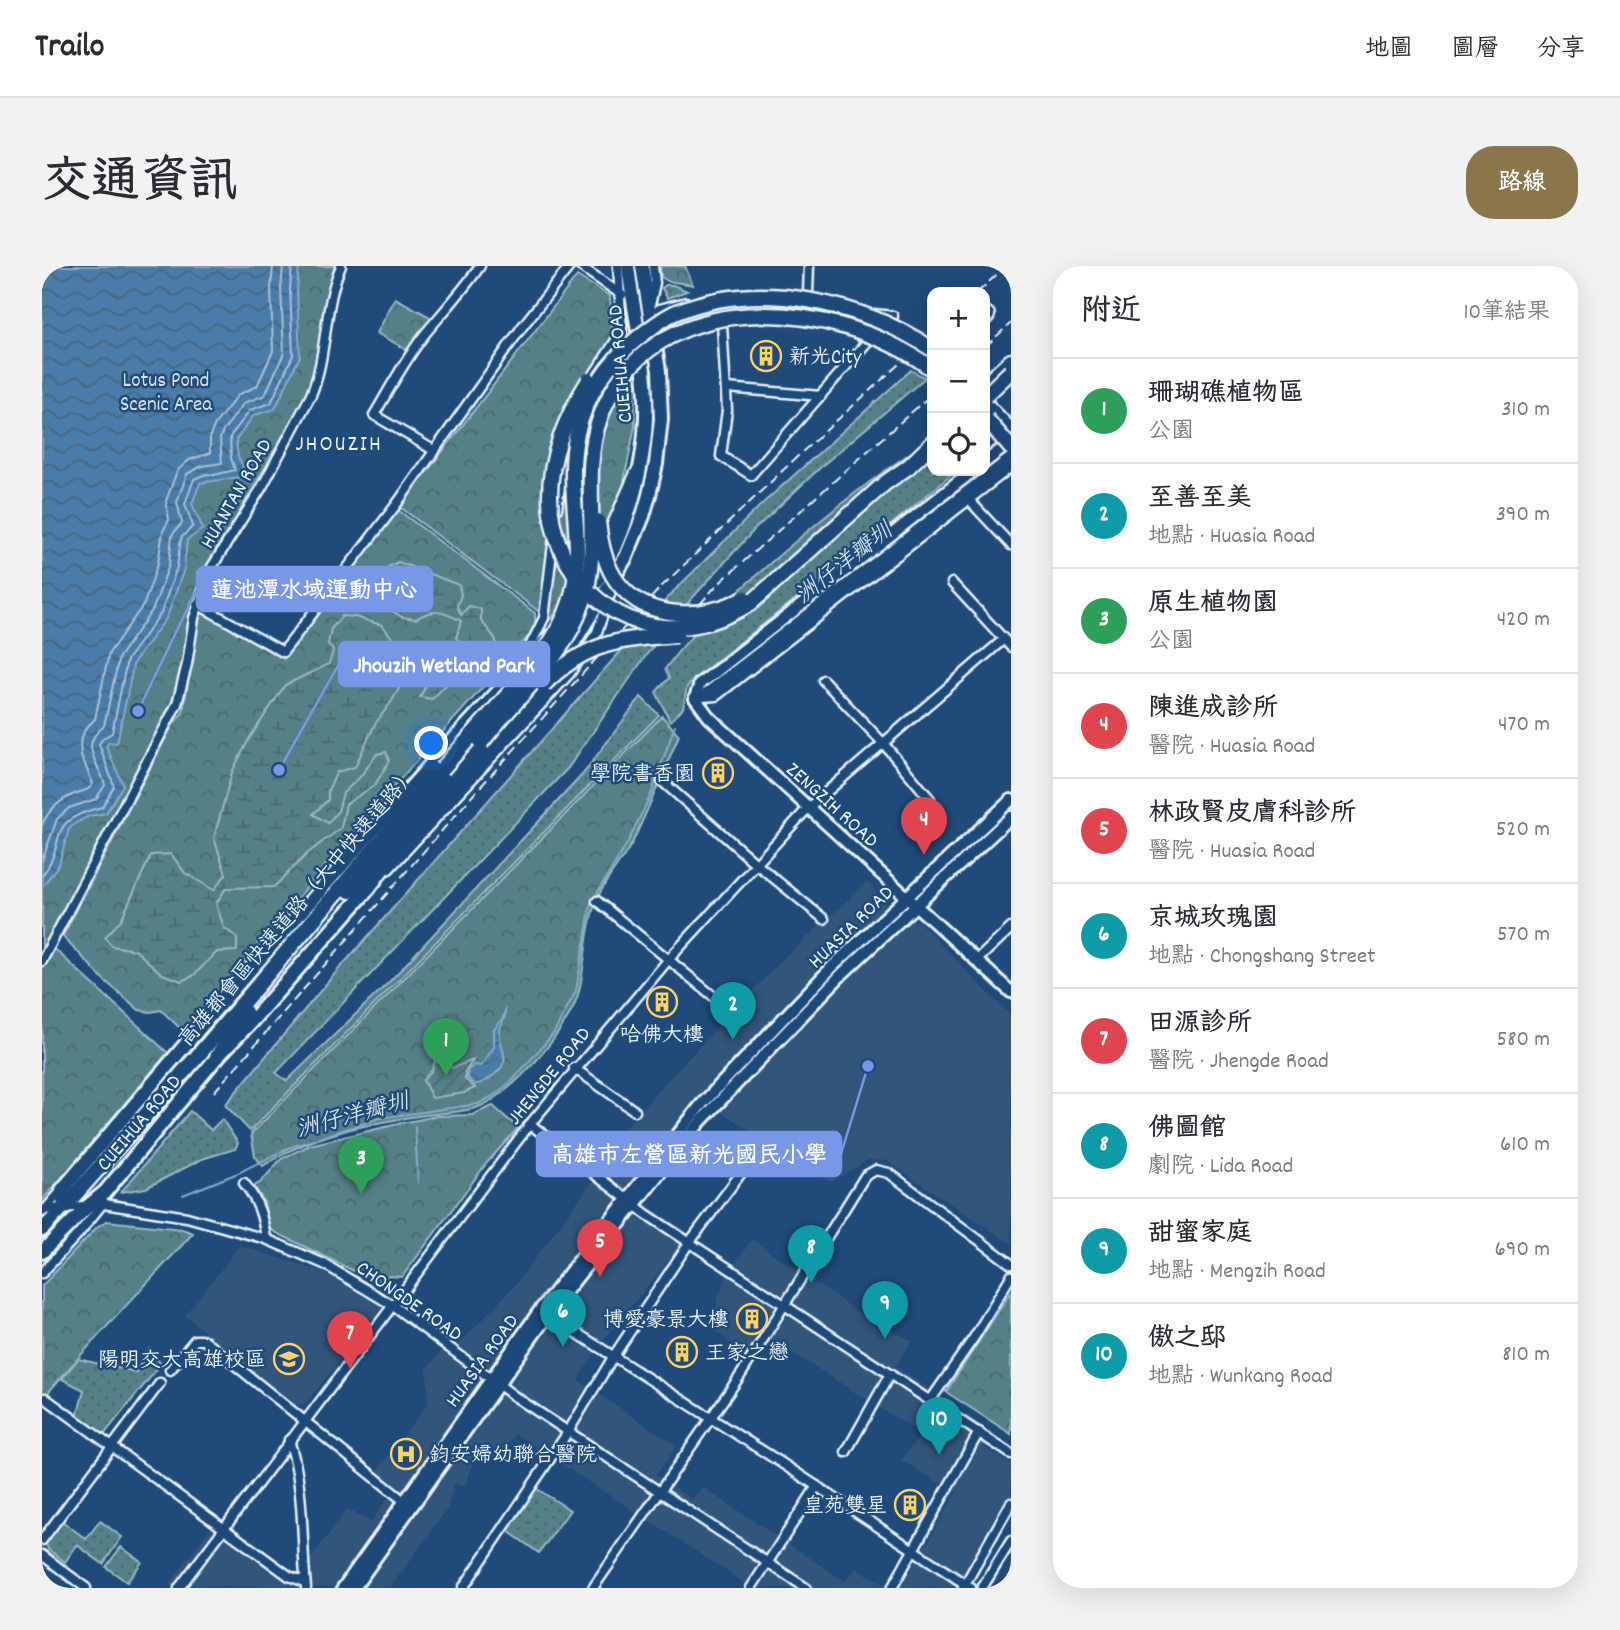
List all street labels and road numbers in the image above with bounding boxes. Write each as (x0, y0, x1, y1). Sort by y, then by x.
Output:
street label: CUEIHUA ROAD (602, 303, 642, 424)
street label: HUANTAN ROAD (194, 434, 281, 555)
street label: ZENGZIH ROAD (778, 756, 884, 856)
street label: 高雄都會區快速道路（大中快速道路） (173, 762, 426, 1054)
street label: HUASIA ROAD (802, 879, 902, 977)
street label: JHENGDE ROAD (501, 1021, 599, 1132)
street label: CUEIHUA ROAD (91, 1069, 190, 1179)
street label: CHONGDE ROAD (349, 1255, 468, 1350)
street label: HUASIA ROAD (439, 1309, 528, 1415)

